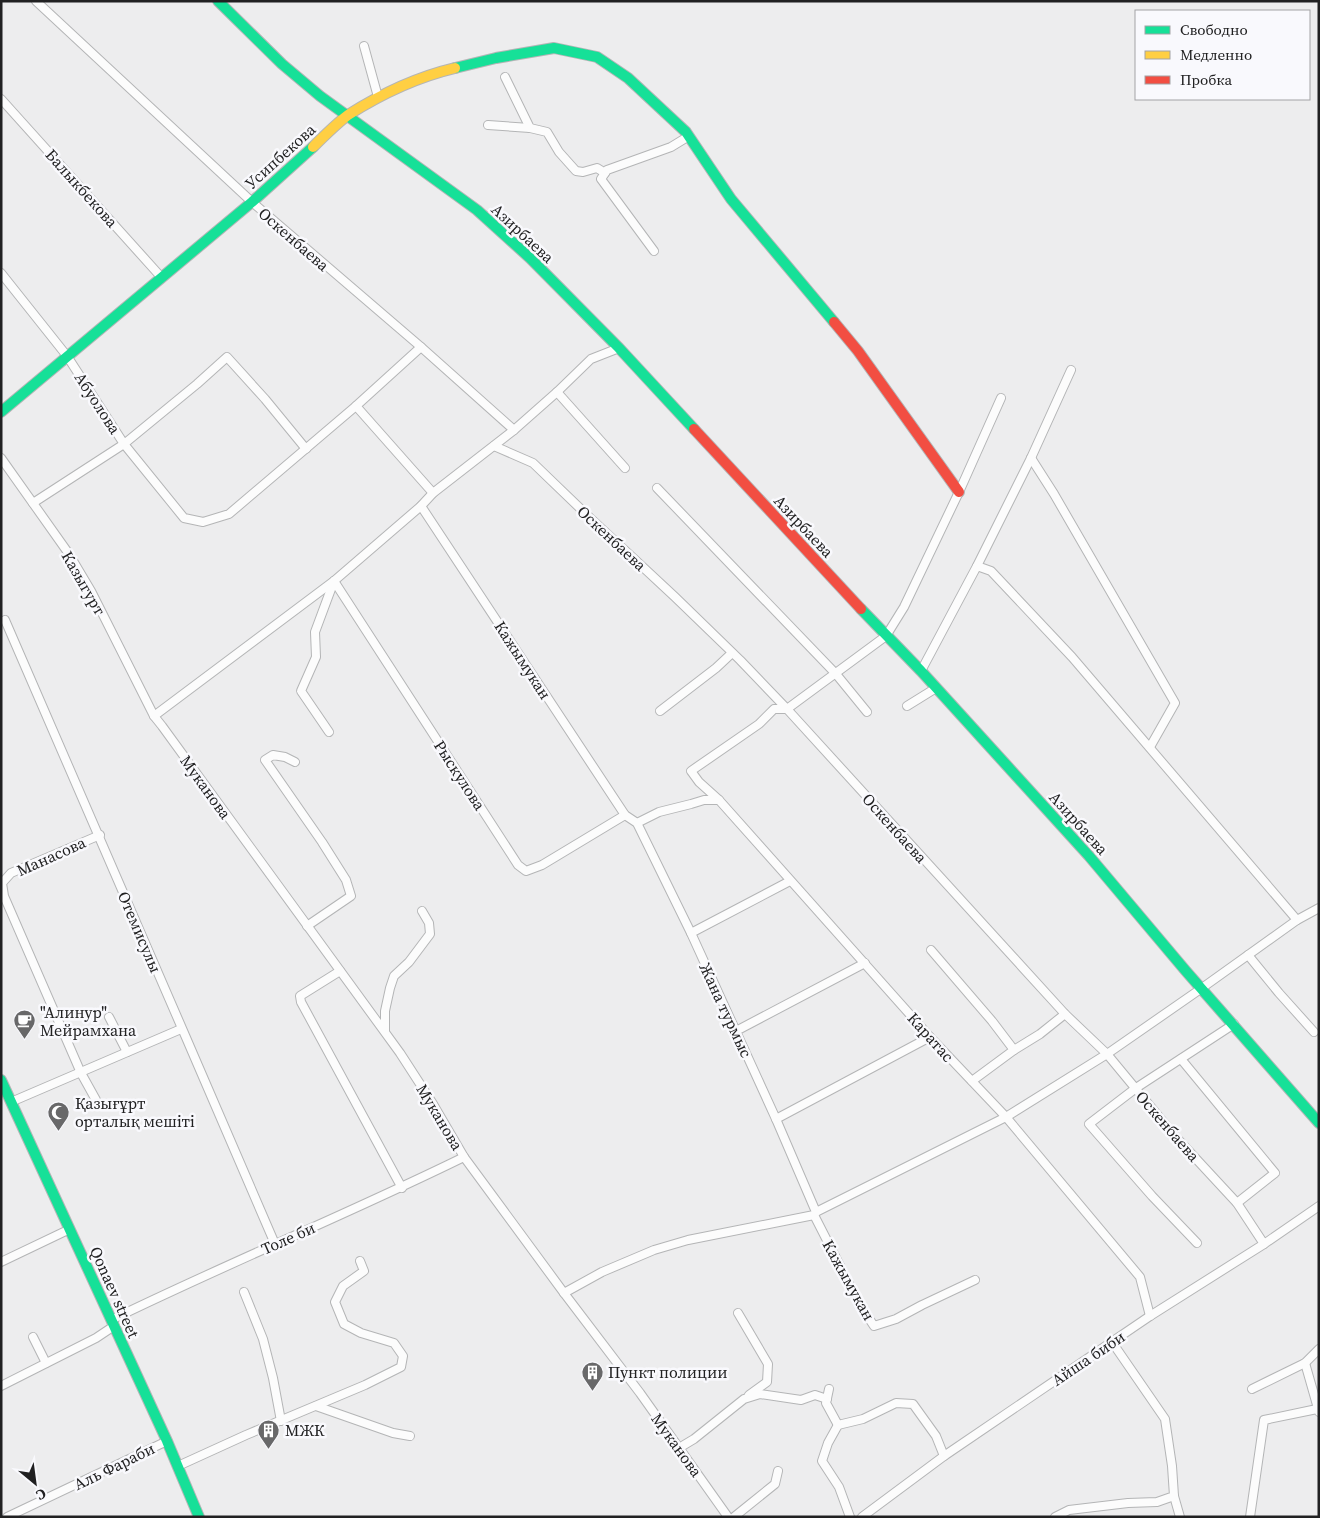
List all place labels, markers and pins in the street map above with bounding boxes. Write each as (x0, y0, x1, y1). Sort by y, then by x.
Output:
place label: "Алинур" Мейрамхана (40, 1001, 137, 1041)
cafe icon: "Алинур" Мейрамхана (12, 1009, 36, 1040)
place label: Қазығұрт орталық мешіті (75, 1092, 195, 1132)
mosque icon: Қазығұрт орталық мешіті (47, 1100, 71, 1131)
building icon: Пункт полиции (580, 1360, 604, 1391)
place label: Пункт полиции (608, 1361, 728, 1383)
building icon: МЖК (257, 1418, 281, 1449)
place label: МЖК (285, 1419, 325, 1441)

